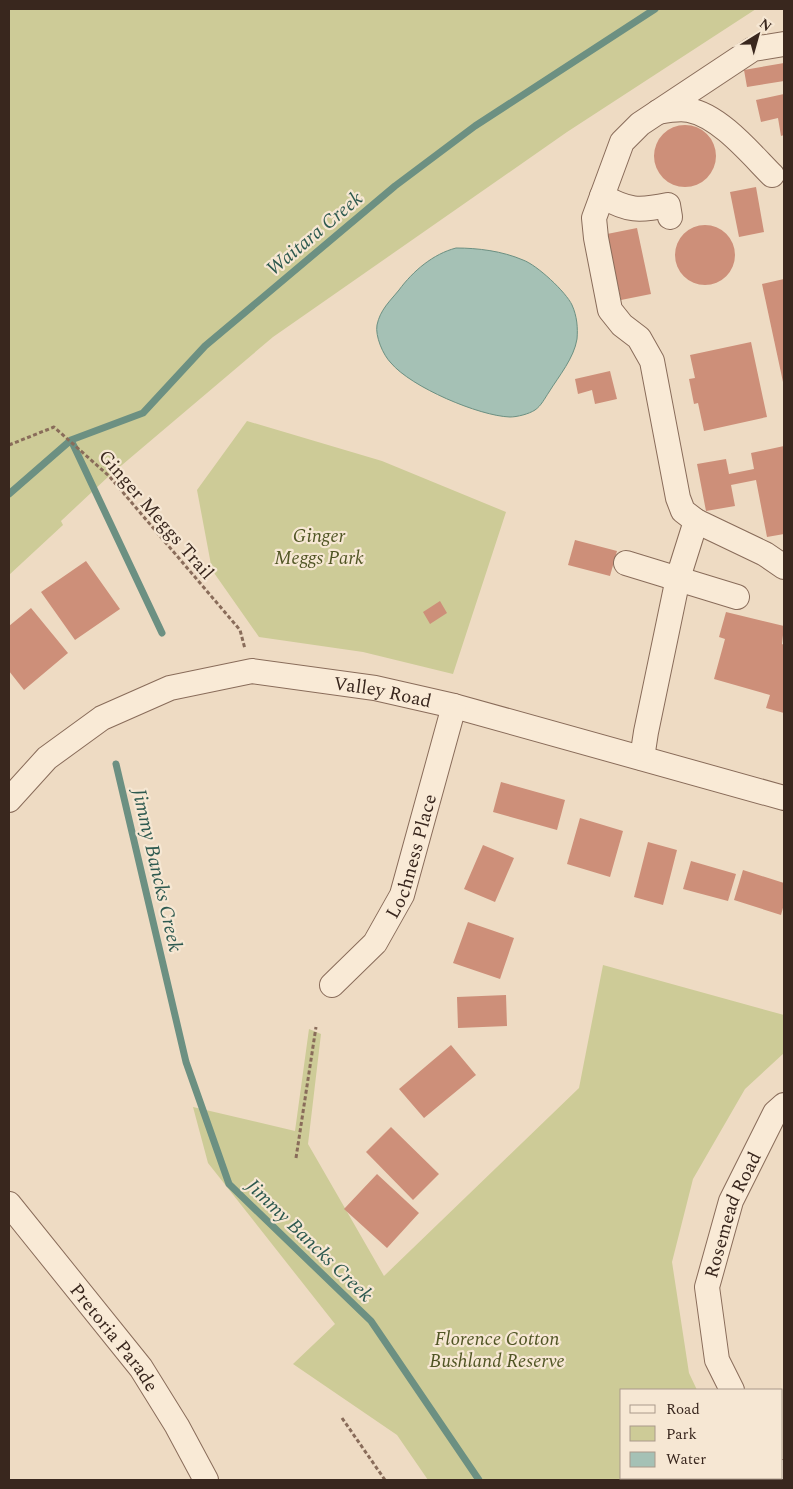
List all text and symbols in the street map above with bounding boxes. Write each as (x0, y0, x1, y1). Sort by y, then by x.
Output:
north arrow (733, 10, 783, 60)
text: N (755, 13, 776, 37)
water label: Waitara Creek (260, 184, 370, 283)
street label: Ginger Meggs Trail (91, 443, 221, 587)
park label: Ginger Meggs Park (274, 522, 364, 573)
street label: Valley Road (332, 669, 434, 716)
water label: Jimmy Bancks Creek (123, 784, 191, 955)
street label: Lochness Place (379, 791, 445, 924)
street label: Rosemead Road (697, 1147, 770, 1282)
water label: Jimmy Bancks Creek (237, 1171, 380, 1310)
street label: Pretoria Parade (62, 1277, 165, 1398)
park label: Florence Cotton Bushland Reserve (429, 1325, 565, 1376)
legend (620, 1389, 783, 1479)
text: Road (666, 1398, 700, 1421)
text: Park (666, 1423, 697, 1446)
text: Water (666, 1448, 706, 1471)

